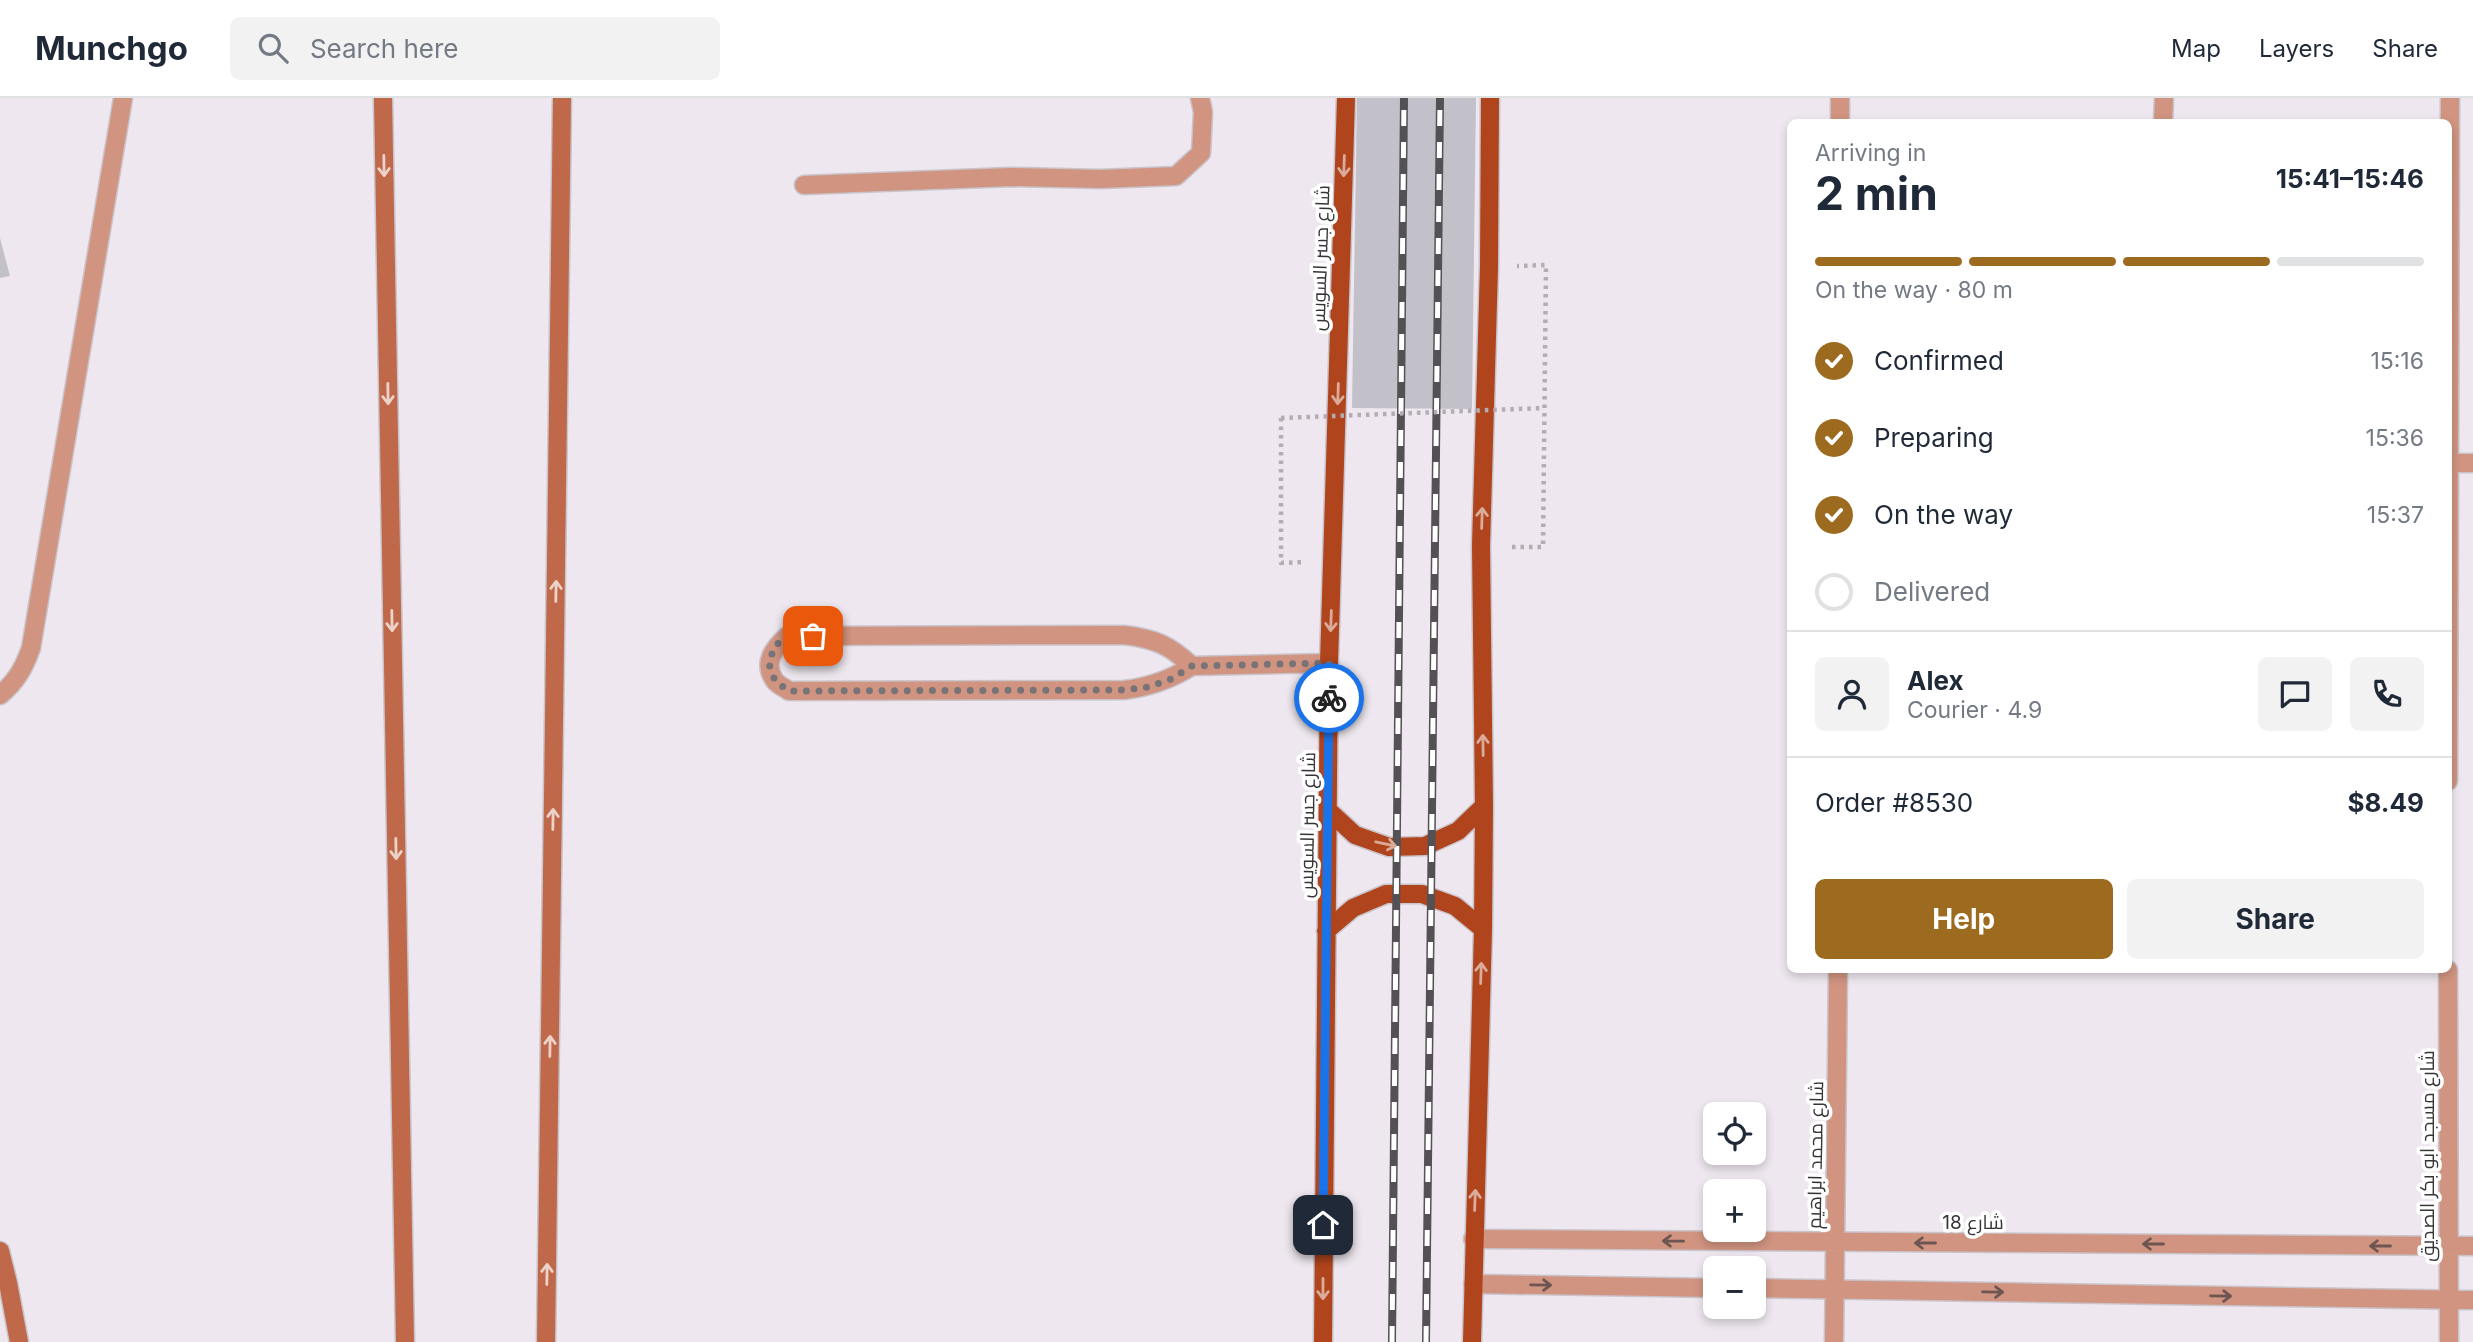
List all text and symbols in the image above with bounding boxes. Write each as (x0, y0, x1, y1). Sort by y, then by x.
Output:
search box (230, 17, 720, 80)
text: Munchgo (35, 28, 188, 68)
icon: search (254, 29, 292, 67)
text: Search here (310, 33, 459, 64)
text: Map (2171, 34, 2221, 63)
text: Layers (2259, 34, 2334, 63)
text: Share (2372, 34, 2438, 63)
text: Arriving in (1815, 139, 1926, 167)
one-way arrow (377, 154, 391, 177)
one-way arrow (1337, 154, 1351, 177)
text: 15:41–15:46 (2276, 163, 2424, 194)
text: 2 min (1815, 165, 1938, 221)
street label: شارع جسر السويس (1306, 185, 1337, 332)
text: On the way · 80 m (1815, 276, 2013, 304)
icon: check (1815, 342, 1853, 380)
text: Confirmed (1874, 345, 2004, 376)
text: 15:16 (2370, 347, 2424, 375)
one-way arrow (381, 382, 395, 405)
one-way arrow (1331, 382, 1344, 405)
icon: check (1815, 419, 1853, 457)
text: Preparing (1874, 422, 1994, 453)
text: 15:36 (2366, 424, 2424, 452)
icon: check (1815, 496, 1853, 534)
text: On the way (1874, 499, 2013, 530)
text: 15:37 (2367, 501, 2424, 529)
one-way arrow (1475, 507, 1488, 530)
text: Delivered (1874, 576, 1990, 607)
one-way arrow (549, 580, 563, 603)
pin (783, 606, 843, 666)
one-way arrow (385, 609, 399, 632)
one-way arrow (1324, 609, 1337, 632)
icon: bag (794, 617, 832, 655)
button: person (1815, 657, 1889, 731)
button: chat (2258, 657, 2332, 731)
button: phone (2350, 657, 2424, 731)
courier (1294, 663, 1364, 733)
text: Alex (1907, 665, 1964, 696)
icon: bike (1310, 679, 1348, 717)
text: Courier · 4.9 (1907, 696, 2042, 724)
one-way arrow (1477, 734, 1490, 757)
street label: شارع جسر السويس (1295, 752, 1322, 898)
text: Order #8530 (1815, 787, 1973, 818)
text: $8.49 (2347, 787, 2424, 818)
one-way arrow (546, 808, 560, 831)
one-way arrow (389, 837, 403, 860)
one-way arrow (1374, 839, 1396, 852)
button: Help (1815, 879, 2113, 959)
button: Share (2127, 879, 2424, 959)
one-way arrow (1475, 962, 1488, 985)
one-way arrow (543, 1035, 556, 1058)
street label: شارع مسجد ابو بكر الصديق (2416, 1050, 2441, 1262)
street label: شارع محمد ابراهيم (1803, 1081, 1830, 1229)
map controls (1703, 1102, 1766, 1319)
button: locate (1703, 1102, 1766, 1165)
button: + (1703, 1179, 1766, 1242)
one-way arrow (1468, 1189, 1481, 1212)
pin (1293, 1195, 1353, 1255)
icon: home (1304, 1206, 1342, 1244)
street label: شارع 18 (1942, 1211, 2004, 1236)
one-way arrow (1662, 1234, 1685, 1248)
one-way arrow (1914, 1236, 1937, 1250)
one-way arrow (2142, 1238, 2165, 1251)
one-way arrow (2369, 1239, 2392, 1253)
button: − (1703, 1256, 1766, 1319)
one-way arrow (540, 1263, 553, 1286)
one-way arrow (1316, 1278, 1330, 1301)
one-way arrow (1529, 1278, 1552, 1292)
one-way arrow (1981, 1286, 2004, 1299)
one-way arrow (2209, 1289, 2232, 1303)

